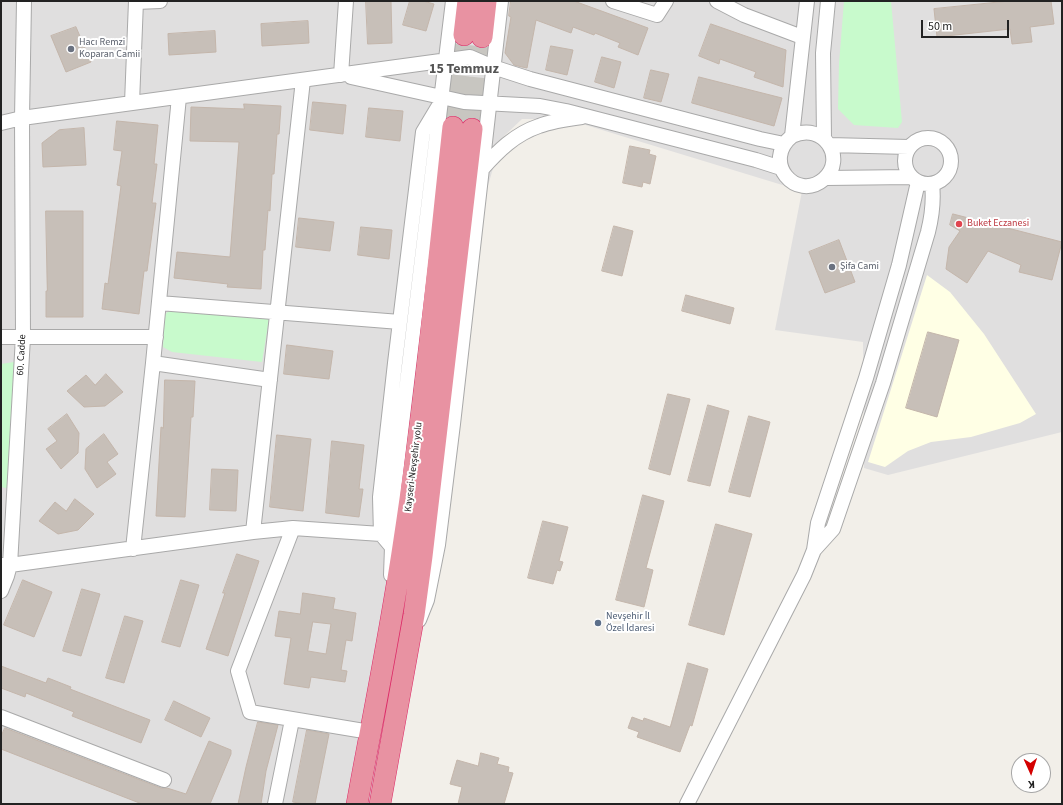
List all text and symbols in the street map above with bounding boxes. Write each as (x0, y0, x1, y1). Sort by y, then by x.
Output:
scale bar (923, 12, 1011, 38)
text: 50 m (928, 18, 952, 35)
place label: Hacı Remzi Koparan Camii (79, 37, 140, 60)
marker: Hacı Remzi Koparan Camii (66, 44, 76, 54)
district label: 15 Temmuz (429, 62, 499, 78)
place label: Buket Eczanesi (967, 218, 1029, 230)
marker: Buket Eczanesi (954, 219, 964, 229)
place label: Şifa Cami (840, 261, 879, 273)
marker: Şifa Cami (827, 262, 837, 272)
street label: 60. Cadde (15, 334, 29, 376)
street label: Kayseri-Nevşehir yolu (403, 421, 425, 513)
place label: Nevşehir İl Özel İdaresi (606, 611, 654, 634)
marker: Nevşehir İl Özel İdaresi (593, 618, 603, 628)
north arrow (1011, 753, 1051, 793)
text: K (1028, 777, 1035, 792)

